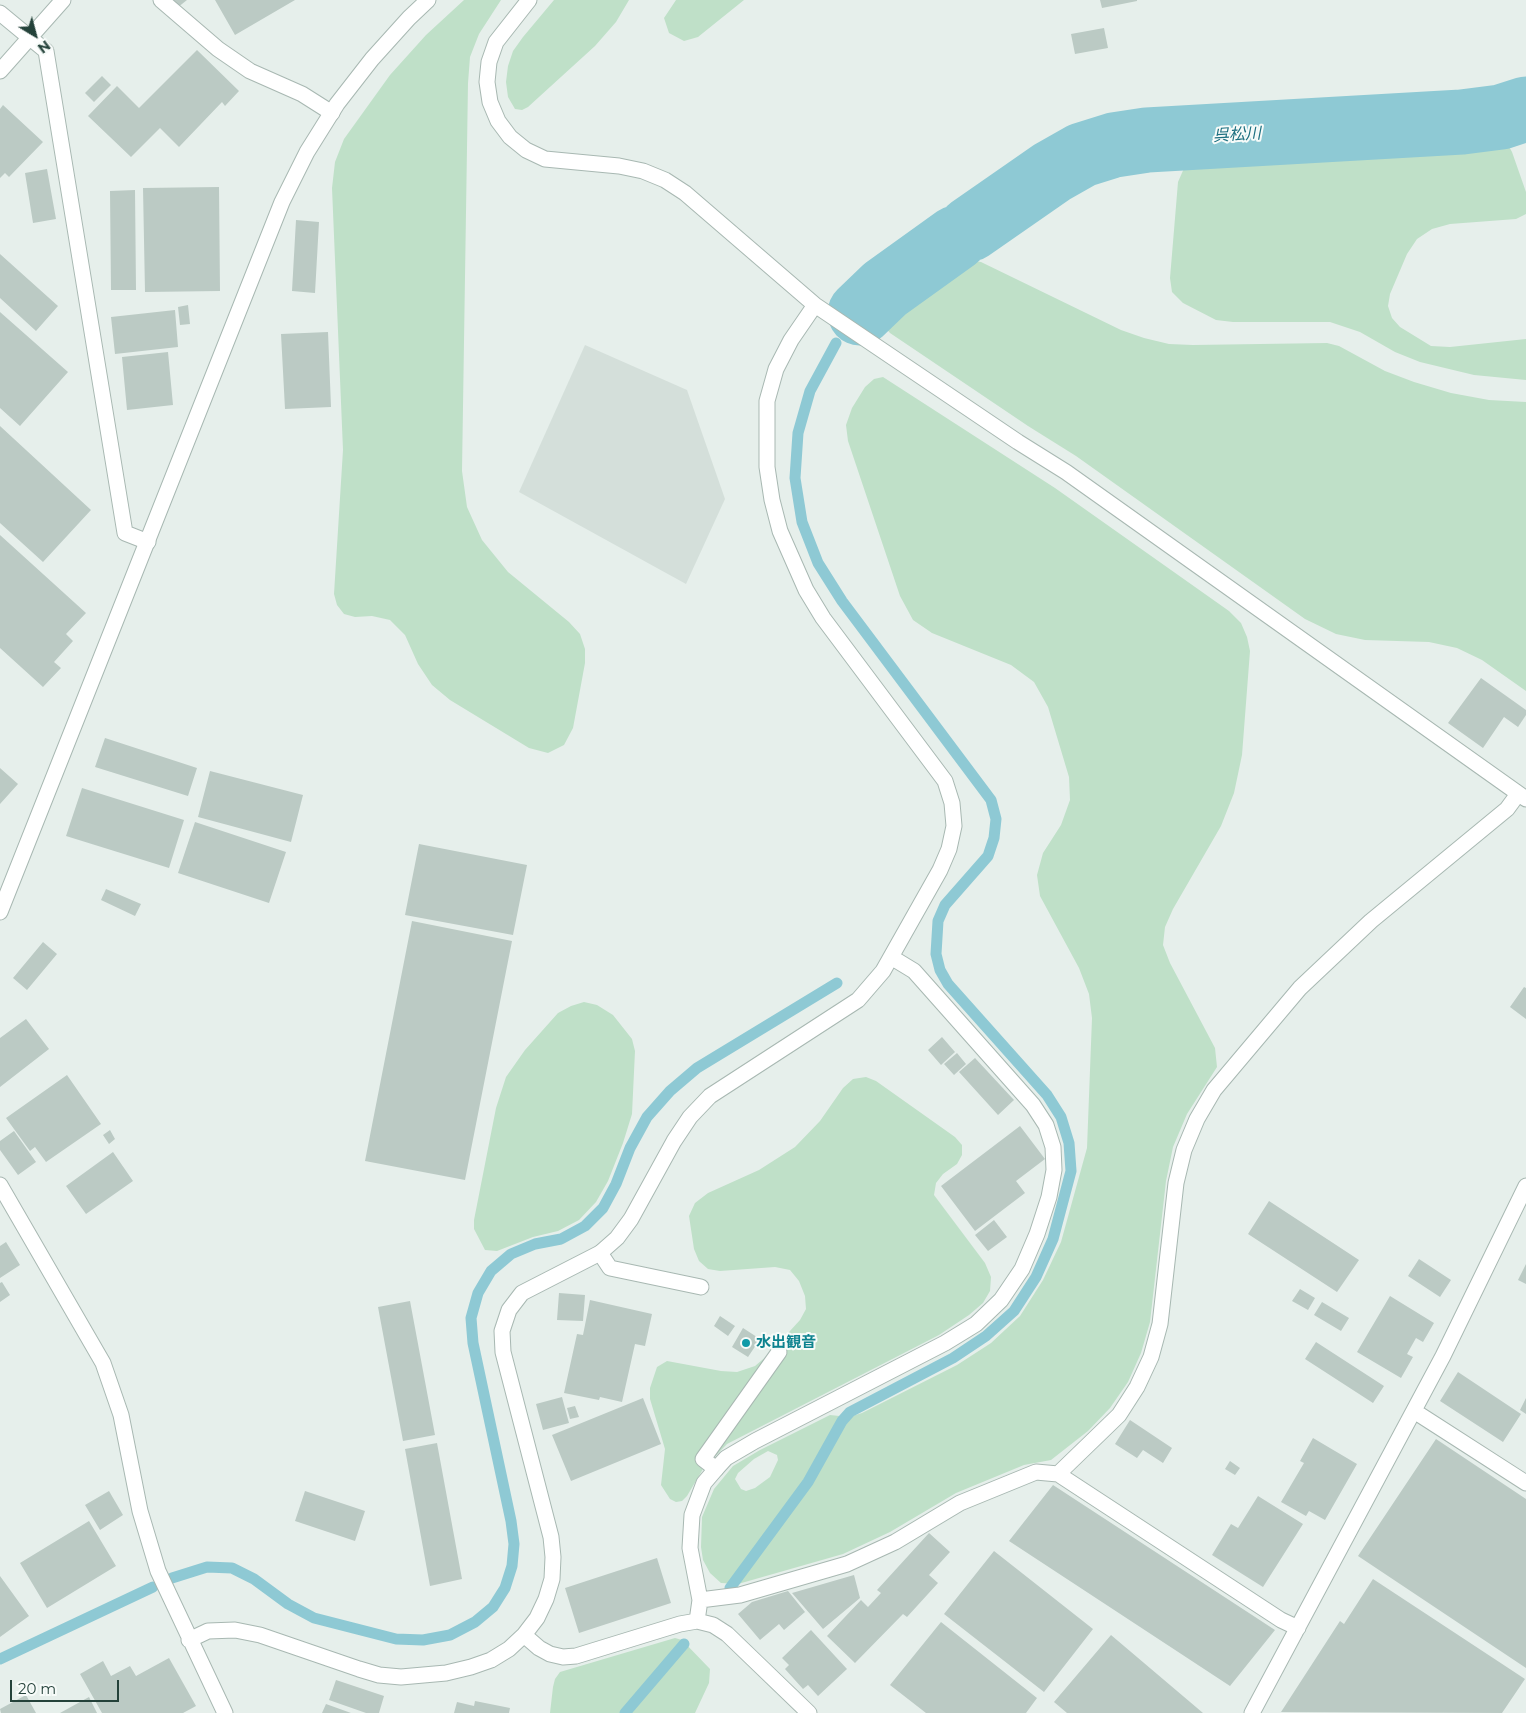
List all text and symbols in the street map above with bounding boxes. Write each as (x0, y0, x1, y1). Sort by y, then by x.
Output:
north arrow (10, 10, 60, 60)
text: N (34, 36, 54, 58)
water label: 呉松川 (1213, 124, 1261, 146)
place label: 水出観音 (756, 1334, 816, 1352)
marker: 水出観音 (740, 1337, 752, 1349)
scale bar (12, 1670, 121, 1702)
text: 20 m (18, 1679, 56, 1698)

